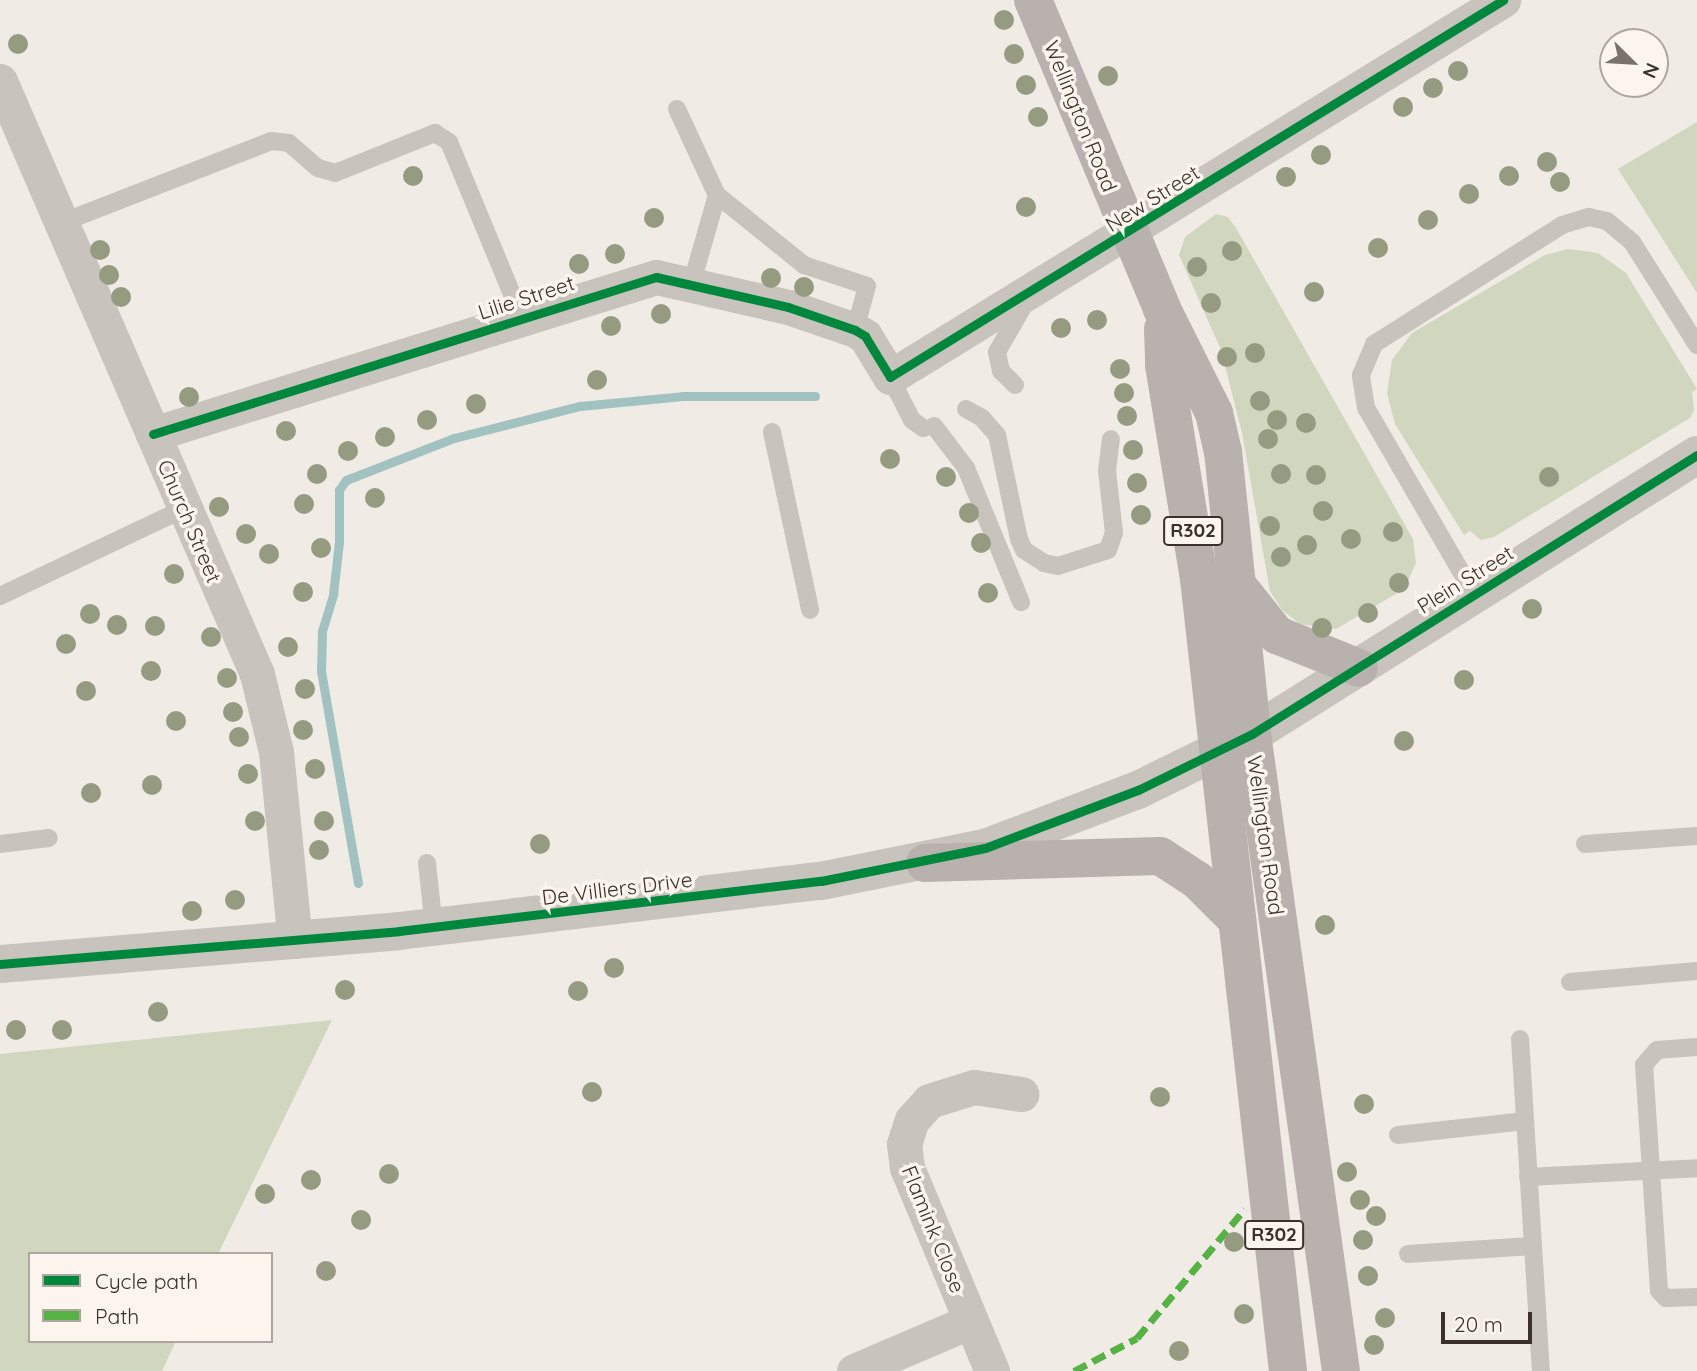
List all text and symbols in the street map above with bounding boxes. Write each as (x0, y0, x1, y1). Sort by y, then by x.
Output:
north arrow (1599, 28, 1669, 98)
street label: Wellington Road (1039, 37, 1123, 195)
text: N (1638, 59, 1665, 82)
street label: New Street (1100, 159, 1204, 237)
street label: Lilie Street (475, 270, 577, 324)
street label: Church Street (153, 456, 227, 586)
road number: R302 (1162, 516, 1224, 546)
street label: Plein Street (1412, 539, 1518, 619)
street label: Wellington Road (1242, 754, 1290, 916)
street label: De Villiers Drive (540, 866, 694, 910)
street label: Flamink Close (897, 1162, 971, 1296)
road number: R302 (1242, 1219, 1306, 1250)
legend (28, 1252, 273, 1343)
text: Cycle path (95, 1268, 198, 1294)
scale bar (1445, 1298, 1536, 1342)
text: Path (95, 1303, 139, 1329)
text: 20 m (1454, 1311, 1503, 1337)

